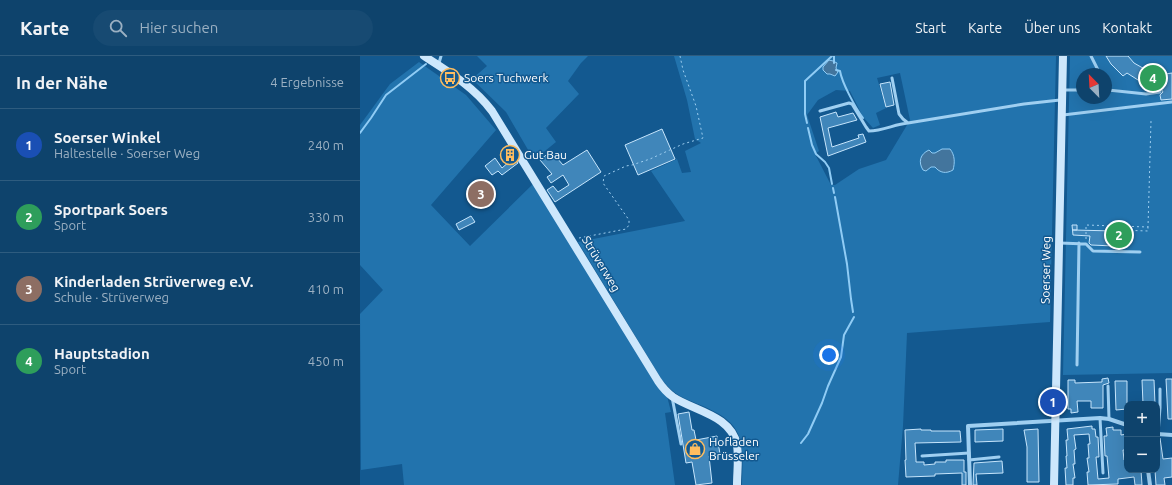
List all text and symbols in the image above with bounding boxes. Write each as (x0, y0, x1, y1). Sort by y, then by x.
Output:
search box (93, 10, 373, 46)
text: Karte (20, 17, 69, 39)
icon: search (107, 17, 129, 39)
text: Hier suchen (139, 19, 218, 36)
text: Start (915, 20, 946, 36)
text: Karte (968, 20, 1002, 36)
text: Über uns (1024, 20, 1080, 36)
text: Kontakt (1102, 20, 1152, 36)
pin: 4 (1140, 63, 1166, 93)
bus stop icon: Soers Tuchwerk (439, 67, 461, 89)
north arrow (1076, 68, 1112, 104)
place label: Soers Tuchwerk (464, 71, 549, 84)
text: In der Nähe (16, 73, 108, 92)
text: 4 Ergebnisse (270, 75, 344, 89)
text: Soerser Winkel (54, 129, 161, 146)
text: 1 (25, 138, 33, 152)
text: 240 m (308, 138, 344, 152)
building icon: Gut Bau (499, 144, 521, 166)
text: Haltestelle · Soerser Weg (54, 146, 200, 160)
place label: Gut Bau (524, 148, 567, 161)
pin: 3 (468, 179, 494, 209)
text: Sportpark Soers (54, 201, 168, 218)
text: 2 (25, 210, 33, 224)
text: 330 m (308, 210, 344, 224)
text: Sport (54, 218, 86, 232)
pin: 2 (1106, 220, 1132, 250)
street label: Strüverweg (580, 234, 623, 294)
street label: Soerser Weg (1038, 236, 1053, 304)
text: Kinderladen Strüverweg e.V. (54, 273, 253, 290)
text: 3 (25, 282, 33, 296)
text: 410 m (308, 282, 344, 296)
text: Schule · Strüverweg (54, 290, 169, 304)
text: Hauptstadion (54, 345, 150, 362)
your location (819, 345, 839, 365)
text: 4 (25, 354, 33, 368)
text: 450 m (308, 354, 344, 368)
text: Sport (54, 362, 86, 376)
pin: 1 (1040, 387, 1066, 417)
map controls (1124, 401, 1160, 473)
button: + (1124, 401, 1160, 437)
place label: Hofladen Brüsseler (709, 435, 760, 462)
button: − (1124, 437, 1160, 473)
shop icon: Hofladen Brüsseler (684, 438, 706, 460)

